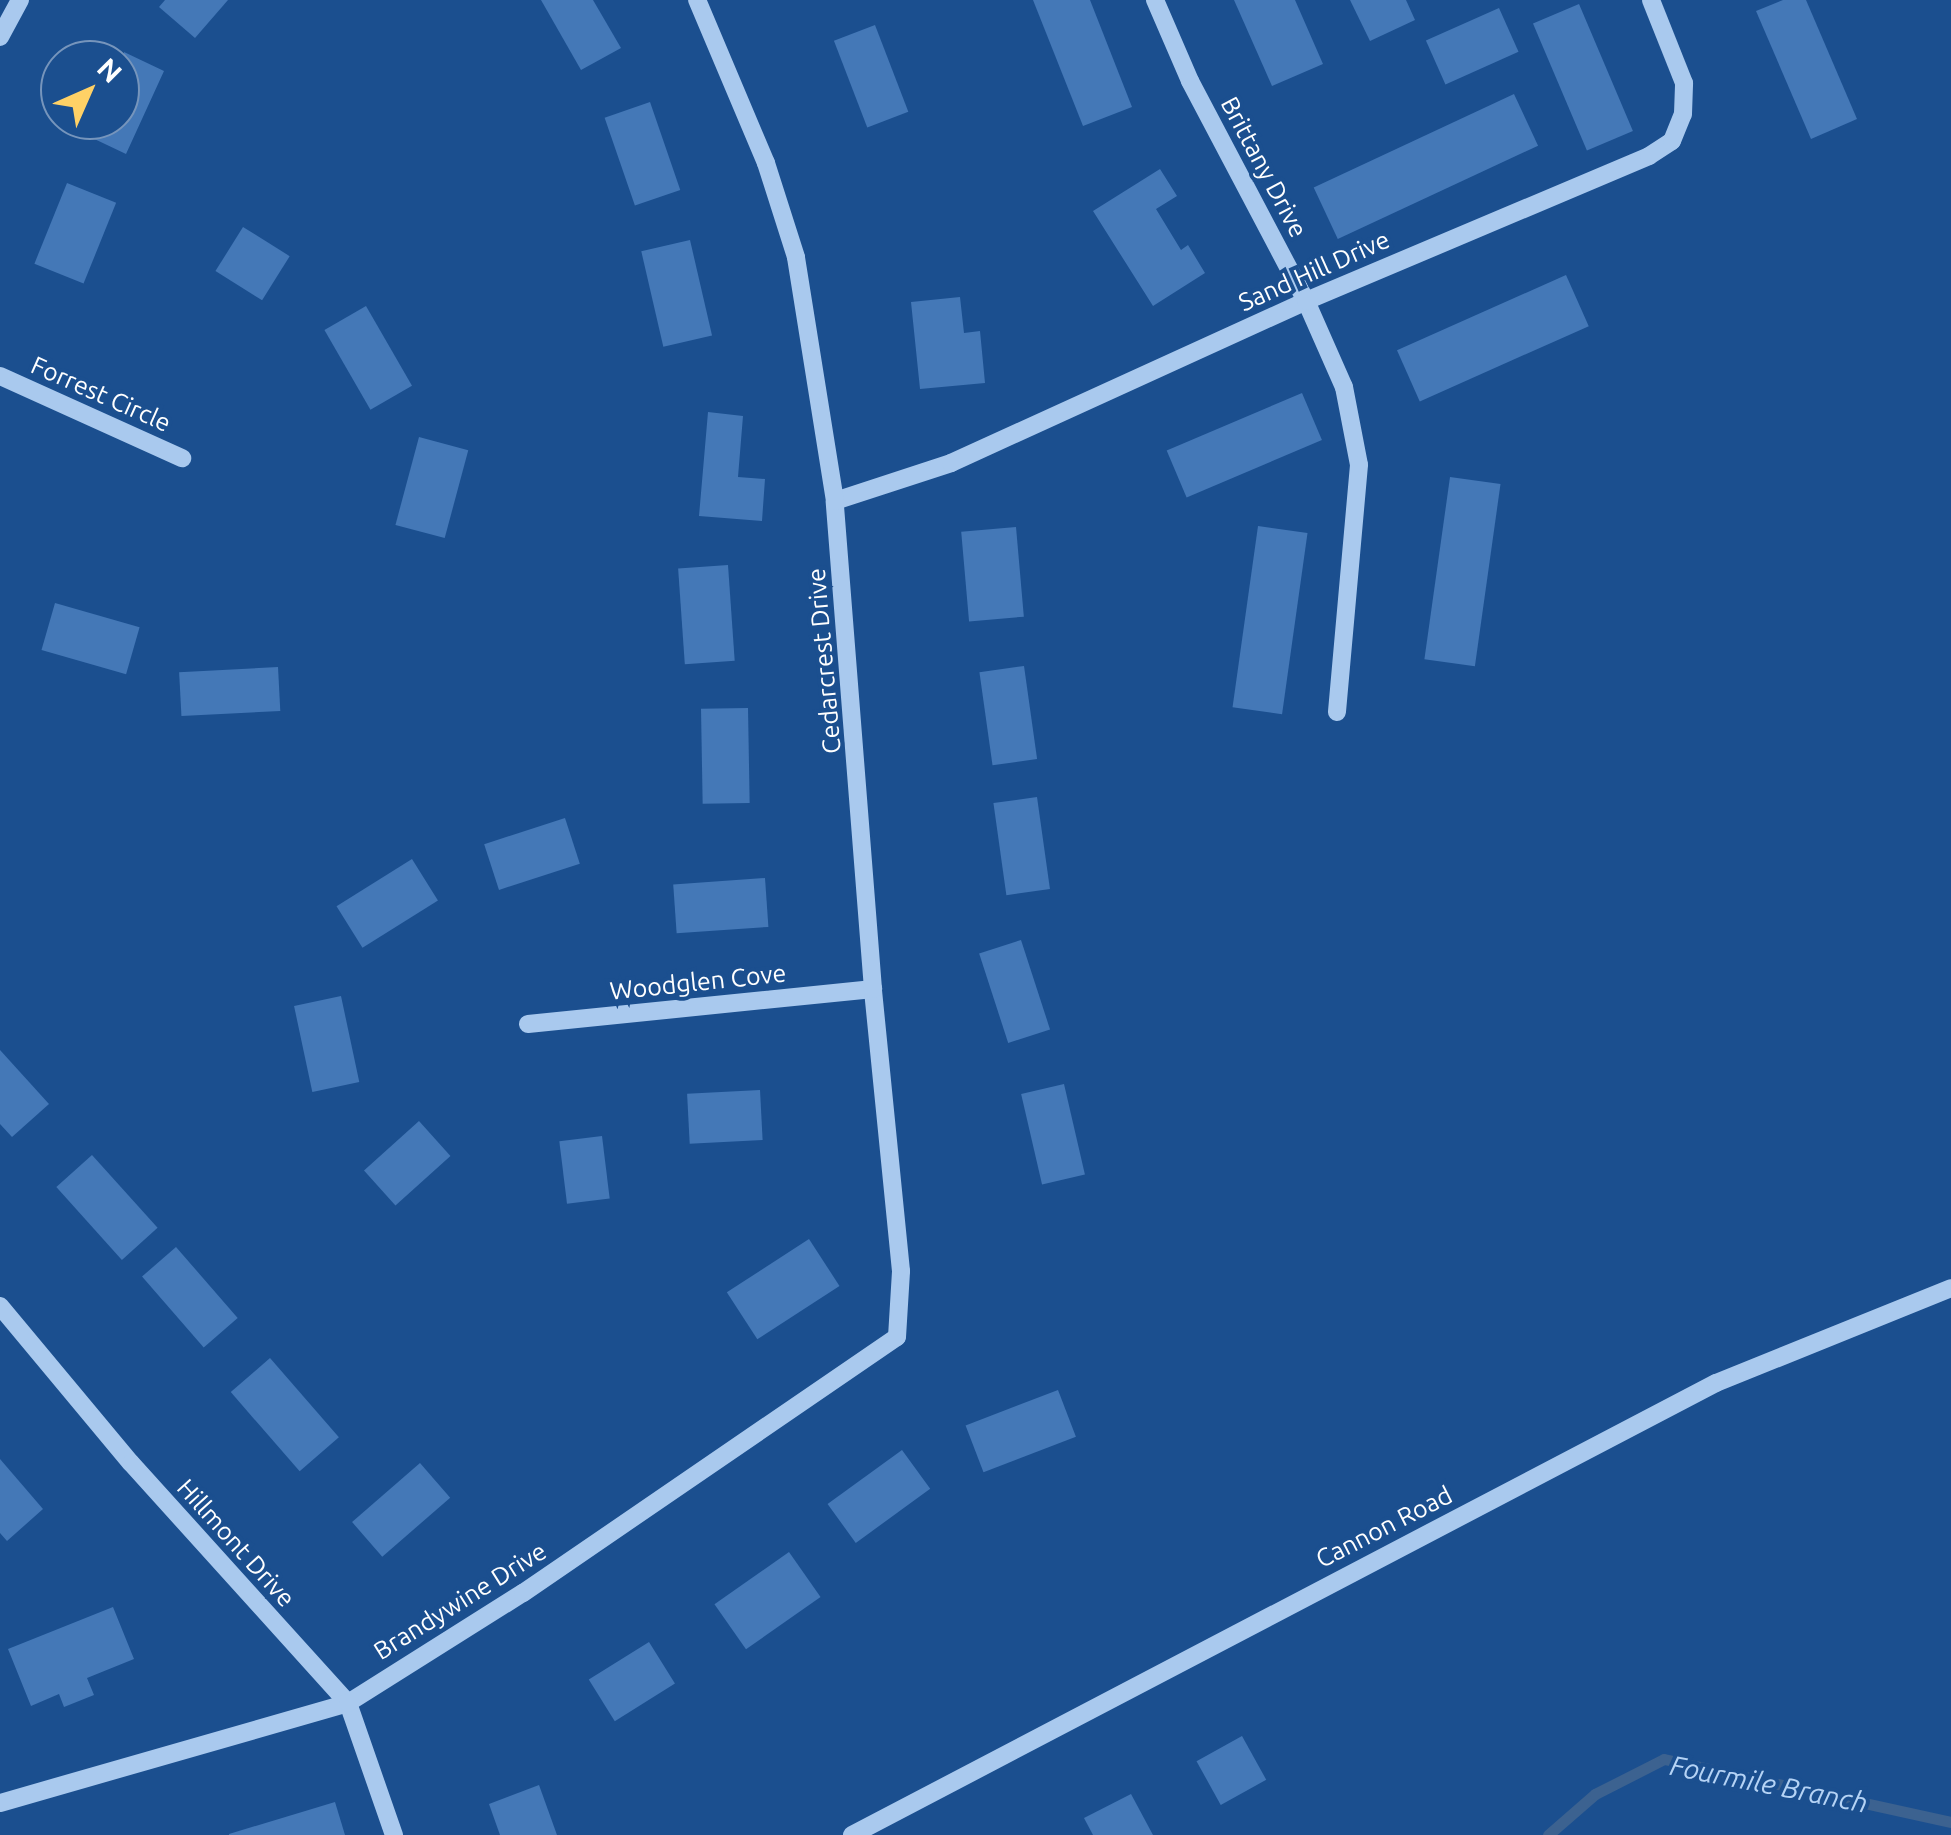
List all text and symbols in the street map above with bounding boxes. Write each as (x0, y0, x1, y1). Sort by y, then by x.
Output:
north arrow (40, 40, 140, 140)
text: N (92, 51, 128, 88)
street label: Brittany Drive (1214, 92, 1314, 242)
street label: Sand Hill Drive (1234, 224, 1394, 318)
street label: Forrest Circle (27, 350, 175, 438)
street label: Cedarcrest Drive (801, 567, 847, 755)
street label: Woodglen Cove (608, 958, 788, 1006)
street label: Hillmont Drive (171, 1473, 301, 1613)
street label: Cannon Road (1311, 1480, 1457, 1574)
street label: Brandywine Drive (368, 1536, 552, 1666)
water label: Fourmile Branch (1667, 1748, 1871, 1820)

